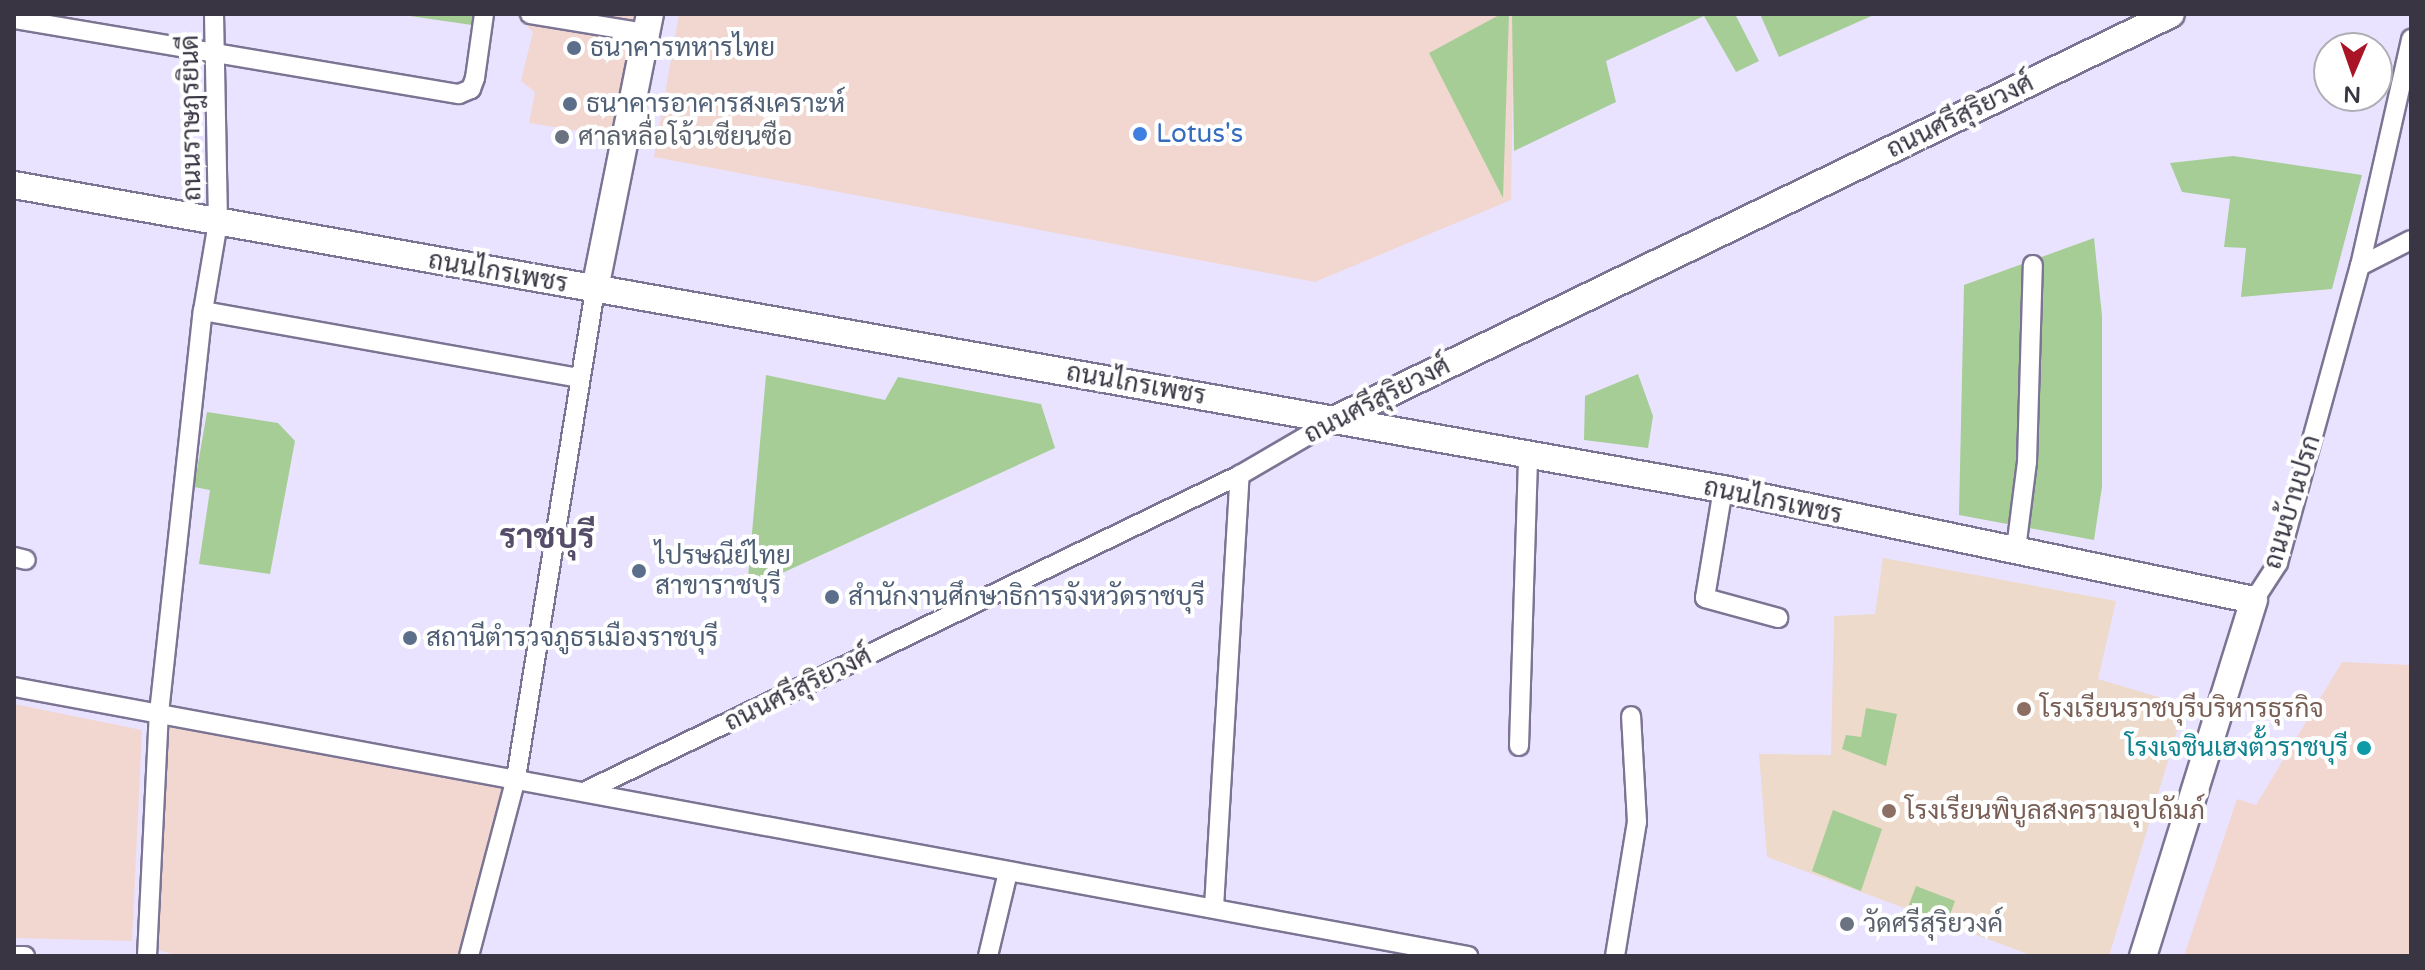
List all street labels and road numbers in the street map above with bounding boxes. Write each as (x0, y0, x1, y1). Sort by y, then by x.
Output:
street label: ถนนราษฎรยินดี (174, 35, 208, 201)
street label: ถนนศรีสุริยวงศ์ (1881, 67, 2039, 165)
street label: ถนนไกรเพชร (426, 244, 570, 300)
street label: ถนนศรีสุริยวงศ์ (1299, 350, 1455, 450)
street label: ถนนไกรเพชร (1064, 356, 1208, 412)
street label: ถนนบ้านปรก (2257, 431, 2327, 573)
street label: ถนนไกรเพชร (1701, 471, 1845, 531)
street label: ถนนศรีสุริยวงศ์ (719, 640, 877, 738)

